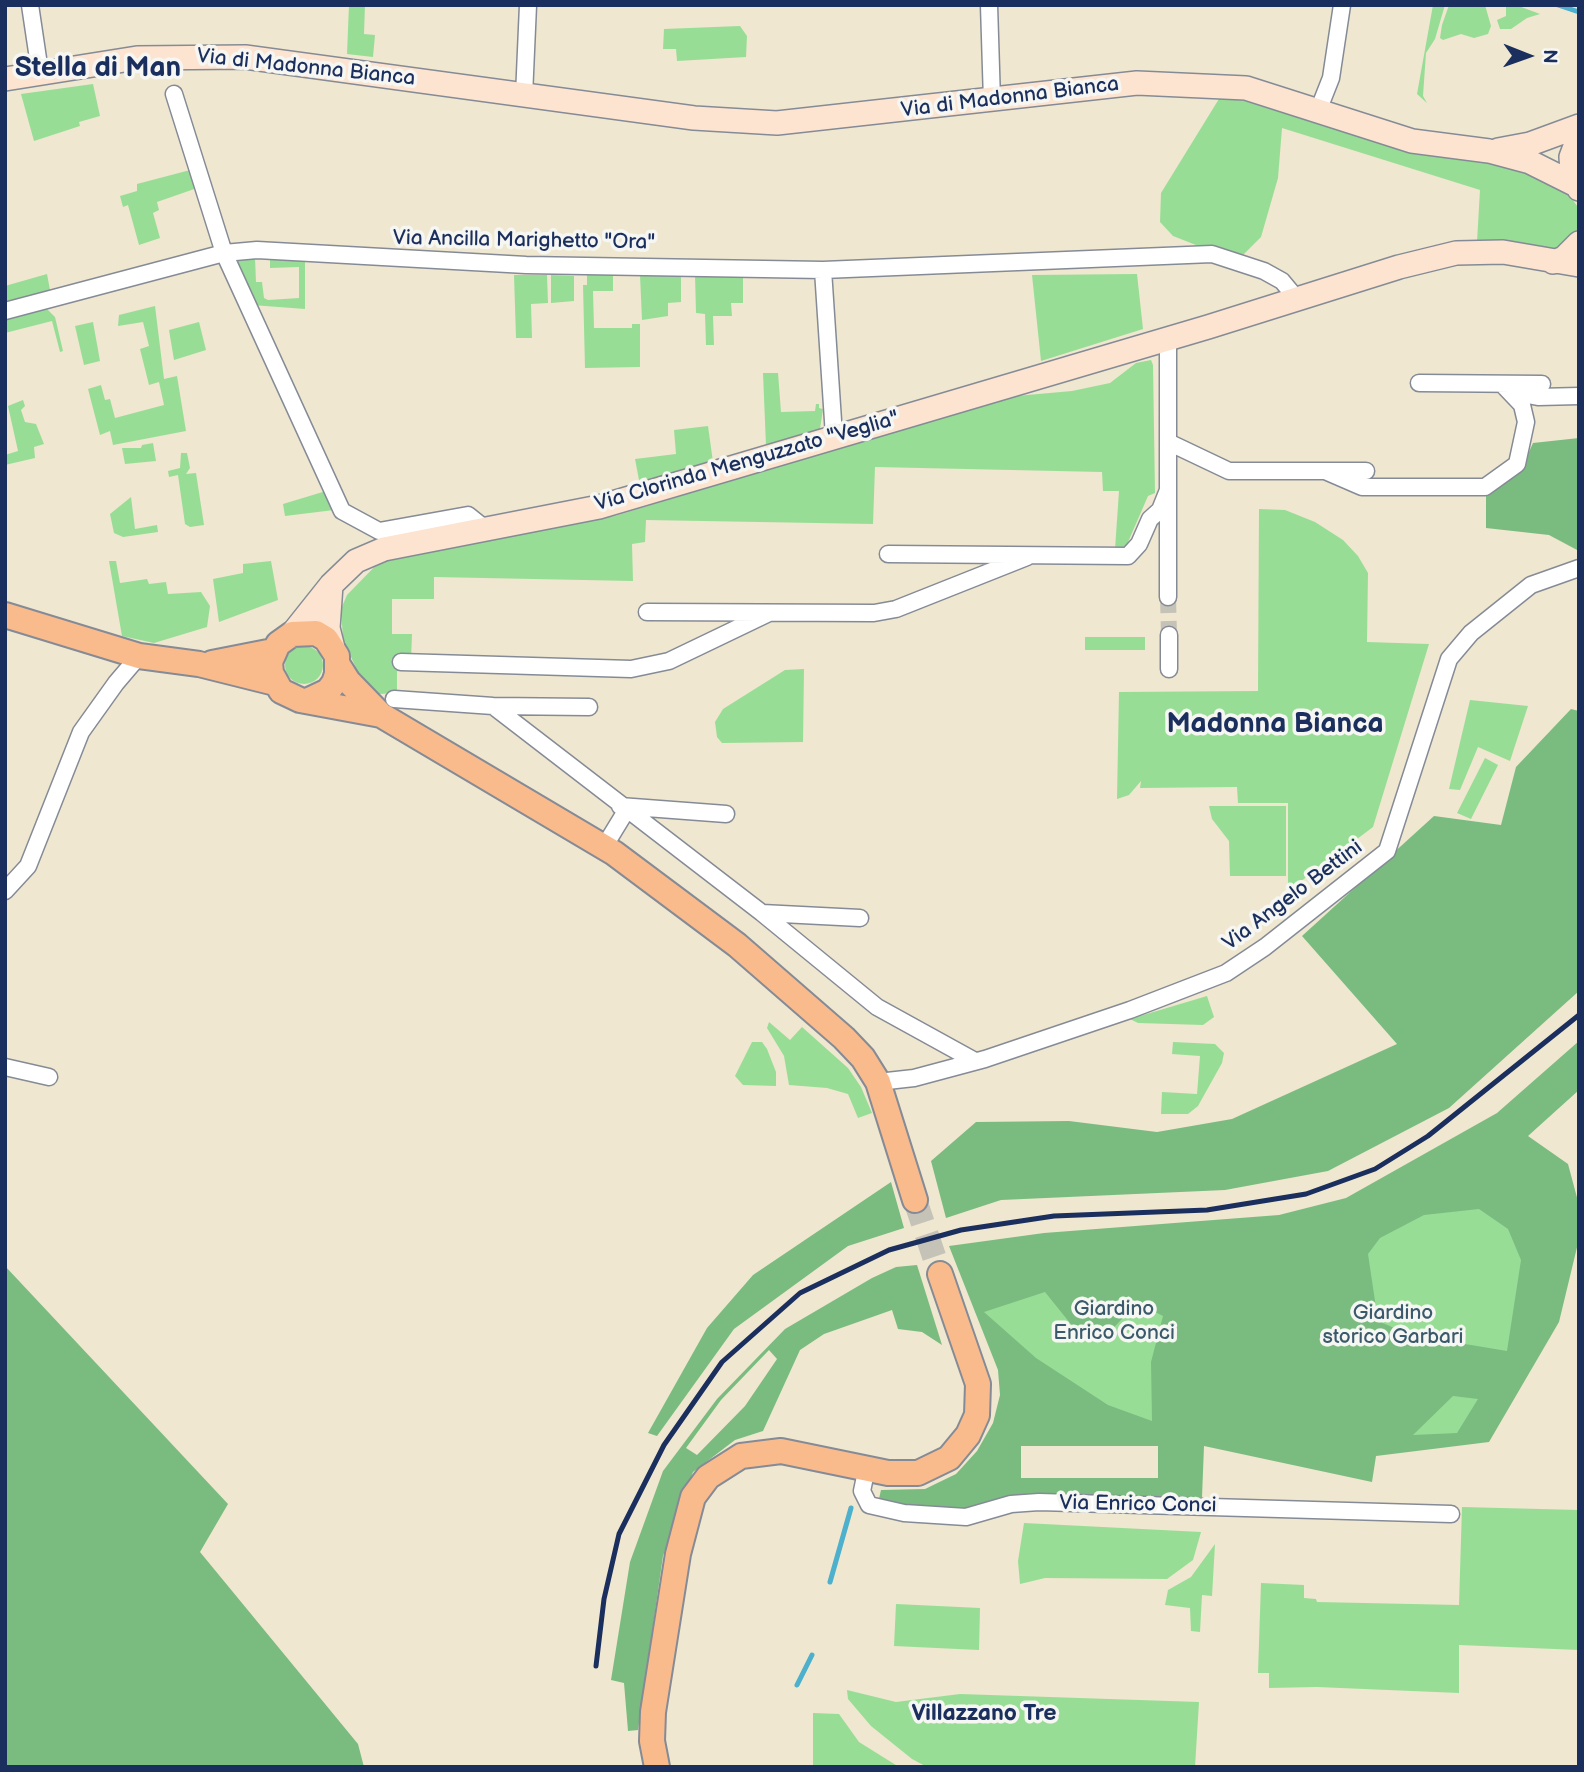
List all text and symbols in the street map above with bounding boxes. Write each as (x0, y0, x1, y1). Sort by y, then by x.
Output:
north arrow (1493, 21, 1563, 91)
street label: Via di Madonna Bianca (196, 44, 416, 92)
text: N (1538, 49, 1561, 64)
district label: Stella di Man (15, 52, 181, 86)
street label: Via di Madonna Bianca (900, 72, 1120, 124)
street label: Via Ancilla Marighetto "Ora" (393, 226, 655, 256)
street label: Via Clorinda Menguzzato "Veglia" (592, 406, 902, 518)
district label: Madonna Bianca (1166, 708, 1384, 742)
street label: Via Angelo Bettini (1218, 835, 1368, 957)
park label: Giardino Enrico Conci (1053, 1297, 1175, 1347)
park label: Giardino storico Garbari (1323, 1301, 1463, 1351)
street label: Via Enrico Conci (1059, 1491, 1217, 1519)
district label: Villazzano Tre (911, 1700, 1057, 1728)

